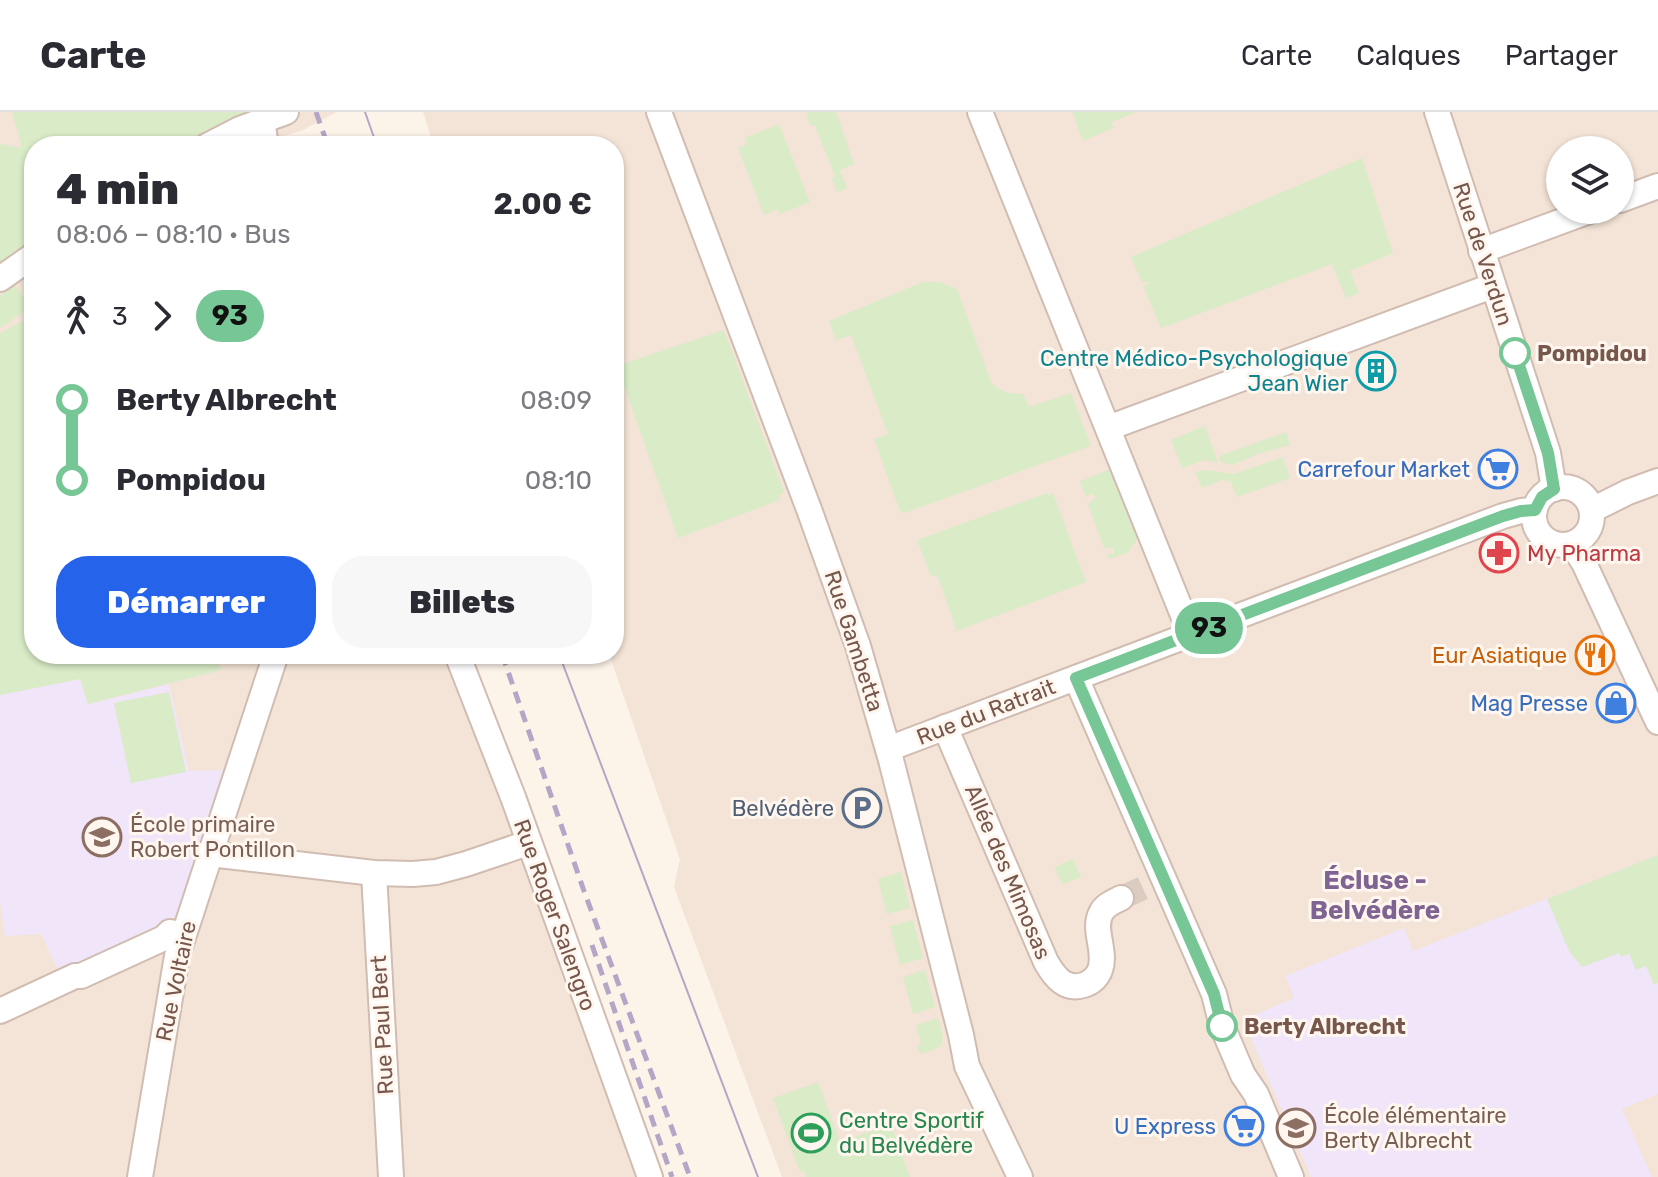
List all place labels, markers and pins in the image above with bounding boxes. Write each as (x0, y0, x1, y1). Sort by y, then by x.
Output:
marker: Pompidou (1500, 338, 1530, 368)
place label: Pompidou (1537, 340, 1647, 367)
place label: Centre Médico-Psychologique Jean Wier (1040, 345, 1349, 397)
building icon: Centre Médico-Psychologique Jean Wier (1355, 350, 1397, 392)
supermarket icon: Carrefour Market (1477, 448, 1519, 490)
place label: Carrefour Market (1297, 456, 1470, 483)
pharmacy icon: My Pharma (1478, 532, 1520, 574)
place label: My Pharma (1527, 540, 1641, 567)
restaurant icon: Eur Asiatique (1574, 634, 1616, 676)
place label: Eur Asiatique (1432, 642, 1567, 669)
shop icon: Mag Presse (1595, 682, 1637, 724)
place label: Mag Presse (1471, 690, 1588, 717)
parking icon: Belvédère (841, 787, 883, 829)
place label: Belvédère (732, 795, 834, 822)
place label: École primaire Robert Pontillon (130, 811, 295, 863)
school or university icon: École primaire Robert Pontillon (81, 816, 123, 858)
marker: Berty Albrecht (1207, 1011, 1237, 1041)
place label: Berty Albrecht (1244, 1013, 1406, 1040)
place label: École élémentaire Berty Albrecht (1324, 1102, 1507, 1154)
supermarket icon: U Express (1223, 1105, 1265, 1147)
place label: Centre Sportif du Belvédère (839, 1107, 984, 1159)
school or university icon: École élémentaire Berty Albrecht (1275, 1107, 1317, 1149)
sports icon: Centre Sportif du Belvédère (790, 1112, 832, 1154)
place label: U Express (1114, 1113, 1216, 1140)

